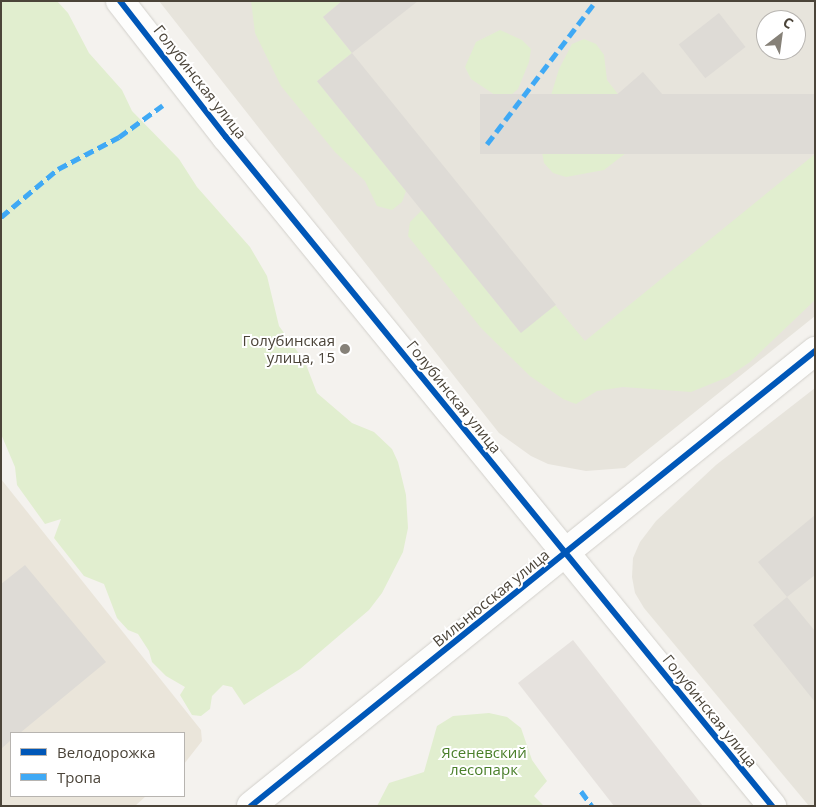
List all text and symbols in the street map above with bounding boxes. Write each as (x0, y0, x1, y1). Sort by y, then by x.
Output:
north arrow (756, 10, 806, 60)
text: С (780, 12, 797, 33)
street label: Голубинская улица (150, 21, 250, 143)
place label: Голубинская улица, 15 (243, 331, 335, 366)
street label: Голубинская улица (403, 337, 505, 457)
marker: Голубинская улица, 15 (339, 343, 351, 355)
street label: Вильнюсская улица (429, 546, 553, 650)
street label: Голубинская улица (659, 651, 761, 771)
legend (10, 732, 185, 797)
text: Велодорожка (57, 742, 156, 762)
park label: Ясеневский лесопарк (441, 743, 527, 778)
text: Тропа (57, 767, 101, 787)

